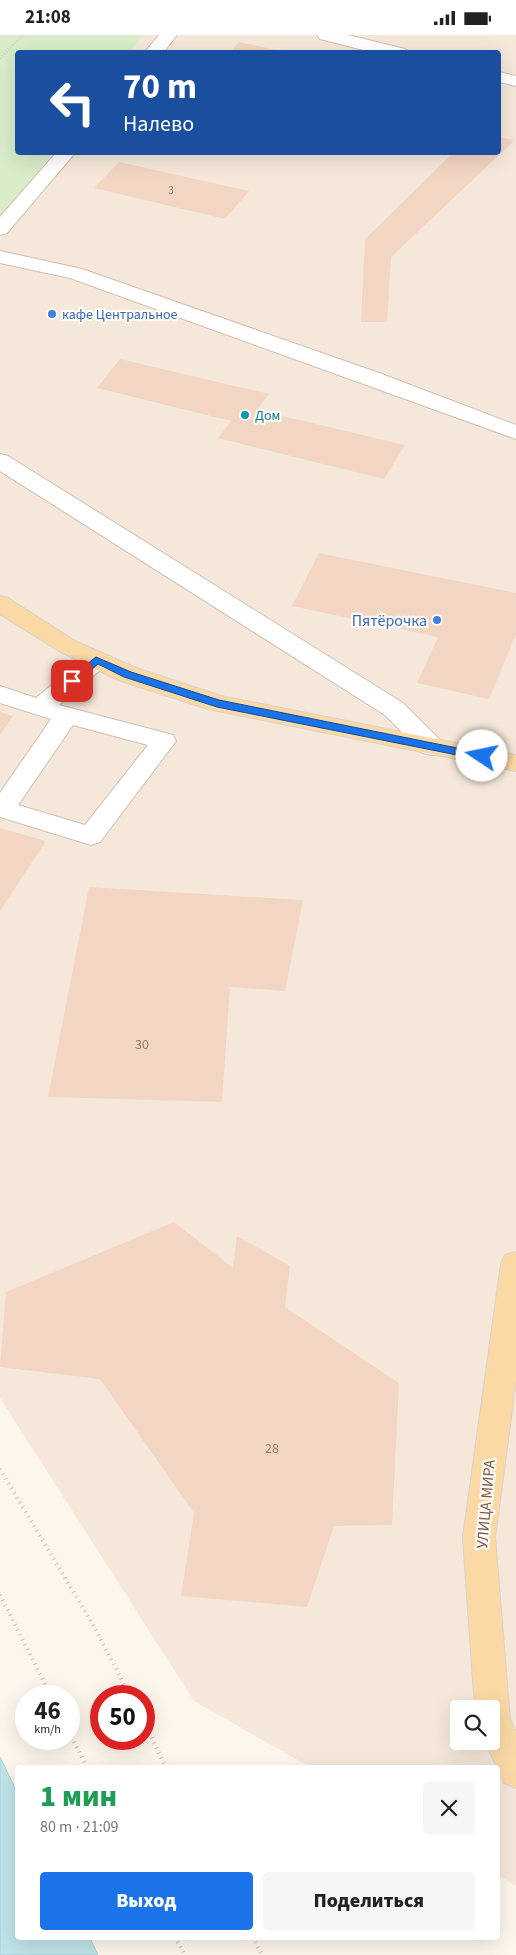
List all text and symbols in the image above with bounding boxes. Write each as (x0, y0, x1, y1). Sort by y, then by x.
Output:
text: 21:08 (25, 4, 71, 31)
text: 70 m (123, 62, 197, 112)
icon: left (40, 70, 105, 135)
text: Налево (123, 108, 194, 140)
house number: 3 (168, 183, 174, 198)
place label: кафе Центральное (62, 305, 178, 325)
marker: кафе Центральное (46, 308, 58, 320)
place label: Дом (255, 406, 281, 426)
marker: Дом (239, 409, 251, 421)
place label: Пятёрочка (352, 610, 427, 632)
marker: Пятёрочка (431, 614, 443, 626)
pin (51, 660, 93, 702)
icon: arrive (58, 667, 86, 695)
position arrow (455, 729, 507, 781)
house number: 30 (135, 1035, 149, 1055)
house number: 28 (265, 1439, 279, 1459)
street label: УЛИЦА МИРА (471, 1458, 501, 1549)
speed limit sign: 50 (90, 1685, 155, 1750)
text: 46 (34, 1693, 61, 1729)
map controls (450, 1700, 500, 1750)
button: search (450, 1700, 500, 1750)
text: km/h (34, 1721, 61, 1738)
text: 1 мин (40, 1775, 117, 1818)
button: close (423, 1782, 475, 1834)
text: 80 m · 21:09 (40, 1816, 119, 1838)
button: Выход (40, 1872, 253, 1930)
button: Поделиться (263, 1872, 475, 1930)

